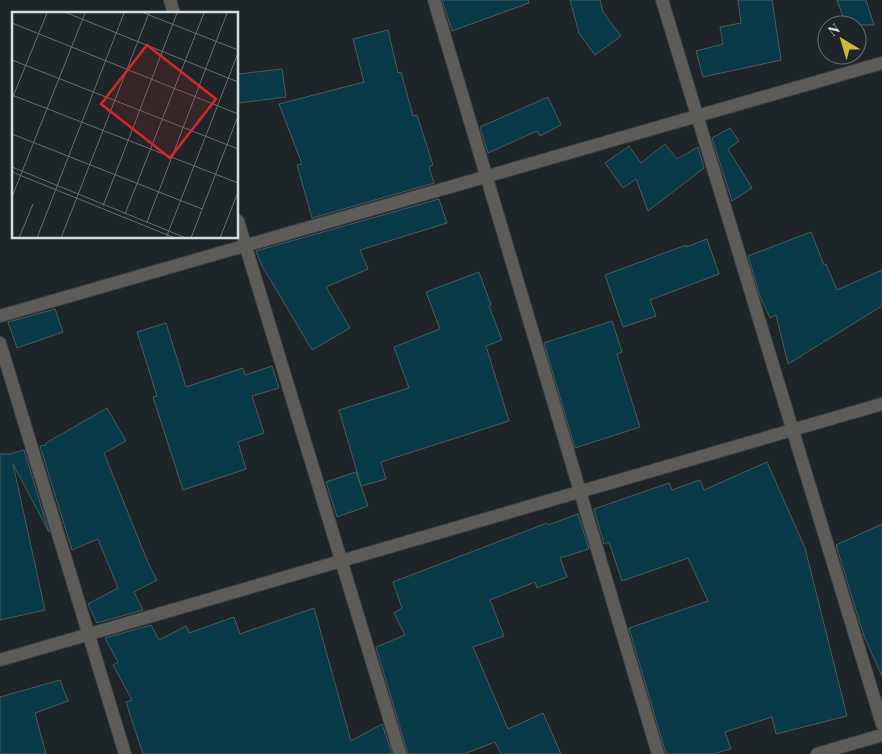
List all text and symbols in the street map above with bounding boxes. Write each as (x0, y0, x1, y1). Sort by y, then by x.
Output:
inset map (12, 12, 239, 239)
north arrow (817, 15, 867, 65)
text: N (824, 19, 844, 40)

